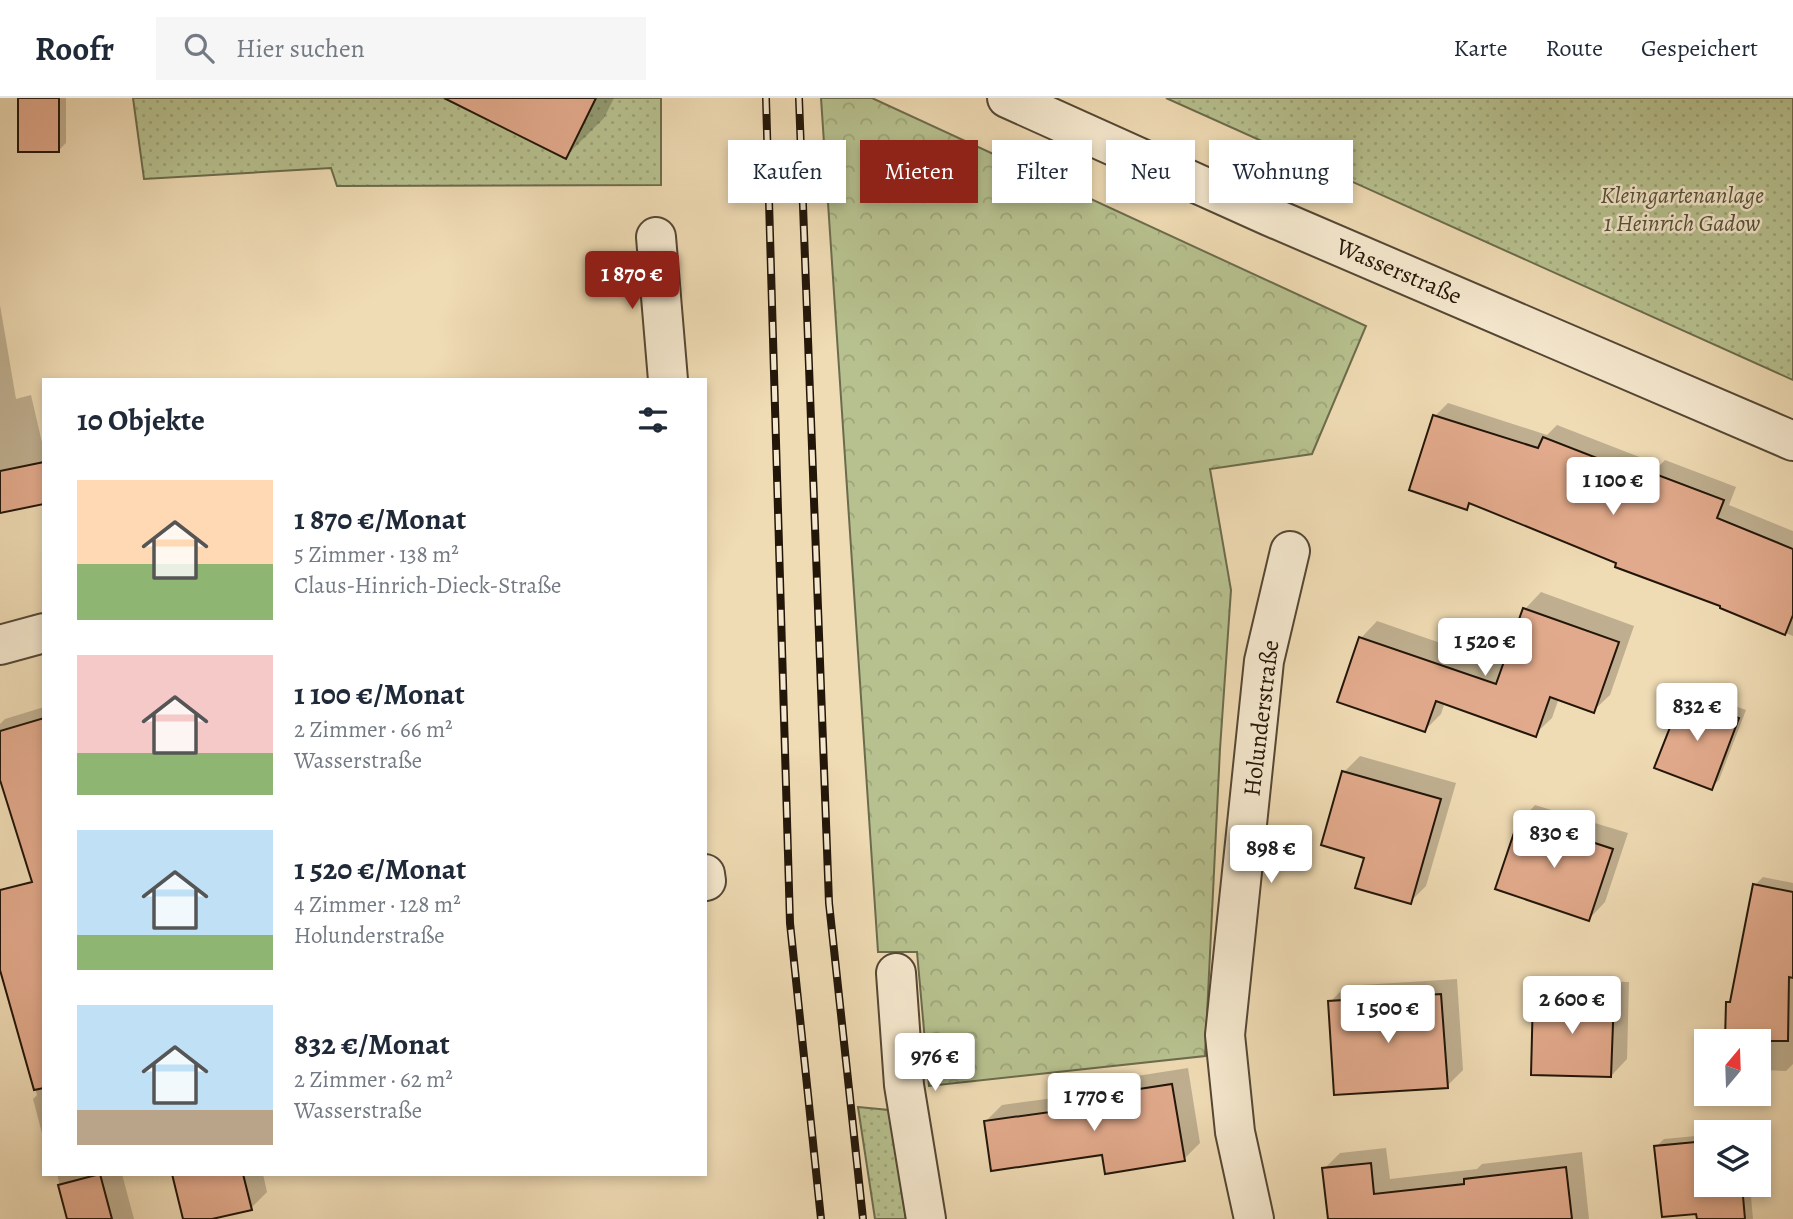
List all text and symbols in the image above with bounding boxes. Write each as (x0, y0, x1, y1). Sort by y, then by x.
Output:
search box (156, 17, 646, 80)
text: Roofr (35, 26, 114, 71)
icon: search (180, 29, 218, 67)
text: Hier suchen (236, 31, 365, 66)
text: Karte (1454, 32, 1507, 64)
text: Route (1545, 32, 1603, 64)
text: Gespeichert (1641, 32, 1758, 64)
chip: Kaufen (728, 140, 846, 203)
chip: Mieten (860, 140, 978, 203)
chip: Filter (992, 140, 1092, 203)
chip: Neu (1106, 140, 1195, 203)
chip: Wohnung (1209, 140, 1353, 203)
park label: Kleingartenanlage 1 Heinrich Gadow (1600, 179, 1764, 239)
street label: Wasserstraße (1330, 230, 1467, 312)
pin: 1 870 € (567, 252, 697, 311)
text: 1 870 € (601, 258, 663, 289)
text: 10 Objekte (77, 400, 205, 440)
icon: filters (634, 401, 672, 439)
pin: 1 100 € (1548, 458, 1678, 517)
text: 1 100 € (1583, 464, 1643, 495)
text: 1 870 €/Monat (294, 499, 466, 539)
icon: home (133, 508, 217, 592)
text: 5 Zimmer · 138 m² (294, 539, 459, 570)
text: Claus-Hinrich-Dieck-Straße (294, 570, 561, 601)
pin: 1 520 € (1420, 618, 1550, 678)
text: 1 520 € (1454, 625, 1516, 656)
street label: Holunderstraße (1236, 638, 1286, 798)
text: 1 100 €/Monat (294, 674, 465, 714)
icon: home (133, 683, 217, 767)
pin: 832 € (1648, 684, 1746, 743)
text: 832 € (1672, 690, 1722, 721)
text: 2 Zimmer · 66 m² (294, 714, 453, 745)
text: Wasserstraße (294, 745, 422, 776)
pin: 830 € (1505, 810, 1603, 870)
text: 830 € (1529, 817, 1579, 848)
pin: 898 € (1222, 826, 1320, 885)
text: 898 € (1246, 832, 1296, 863)
text: 1 520 €/Monat (294, 849, 466, 889)
icon: home (133, 858, 217, 942)
text: 4 Zimmer · 128 m² (294, 889, 461, 920)
text: Holunderstraße (294, 920, 445, 951)
pin: 2 600 € (1507, 976, 1637, 1036)
text: 2 600 € (1539, 983, 1605, 1014)
pin: 1 500 € (1323, 986, 1453, 1045)
text: 1 500 € (1357, 992, 1419, 1023)
text: 832 €/Monat (294, 1024, 450, 1064)
north arrow (1694, 1029, 1771, 1106)
map controls (1694, 1029, 1771, 1197)
icon: home (133, 1033, 217, 1117)
pin: 976 € (886, 1034, 984, 1093)
text: 976 € (911, 1040, 959, 1071)
text: 2 Zimmer · 62 m² (294, 1064, 453, 1095)
pin: 1 770 € (1029, 1074, 1159, 1133)
text: 1 770 € (1064, 1080, 1124, 1111)
text: Wasserstraße (294, 1095, 422, 1126)
button: layers (1694, 1120, 1771, 1197)

